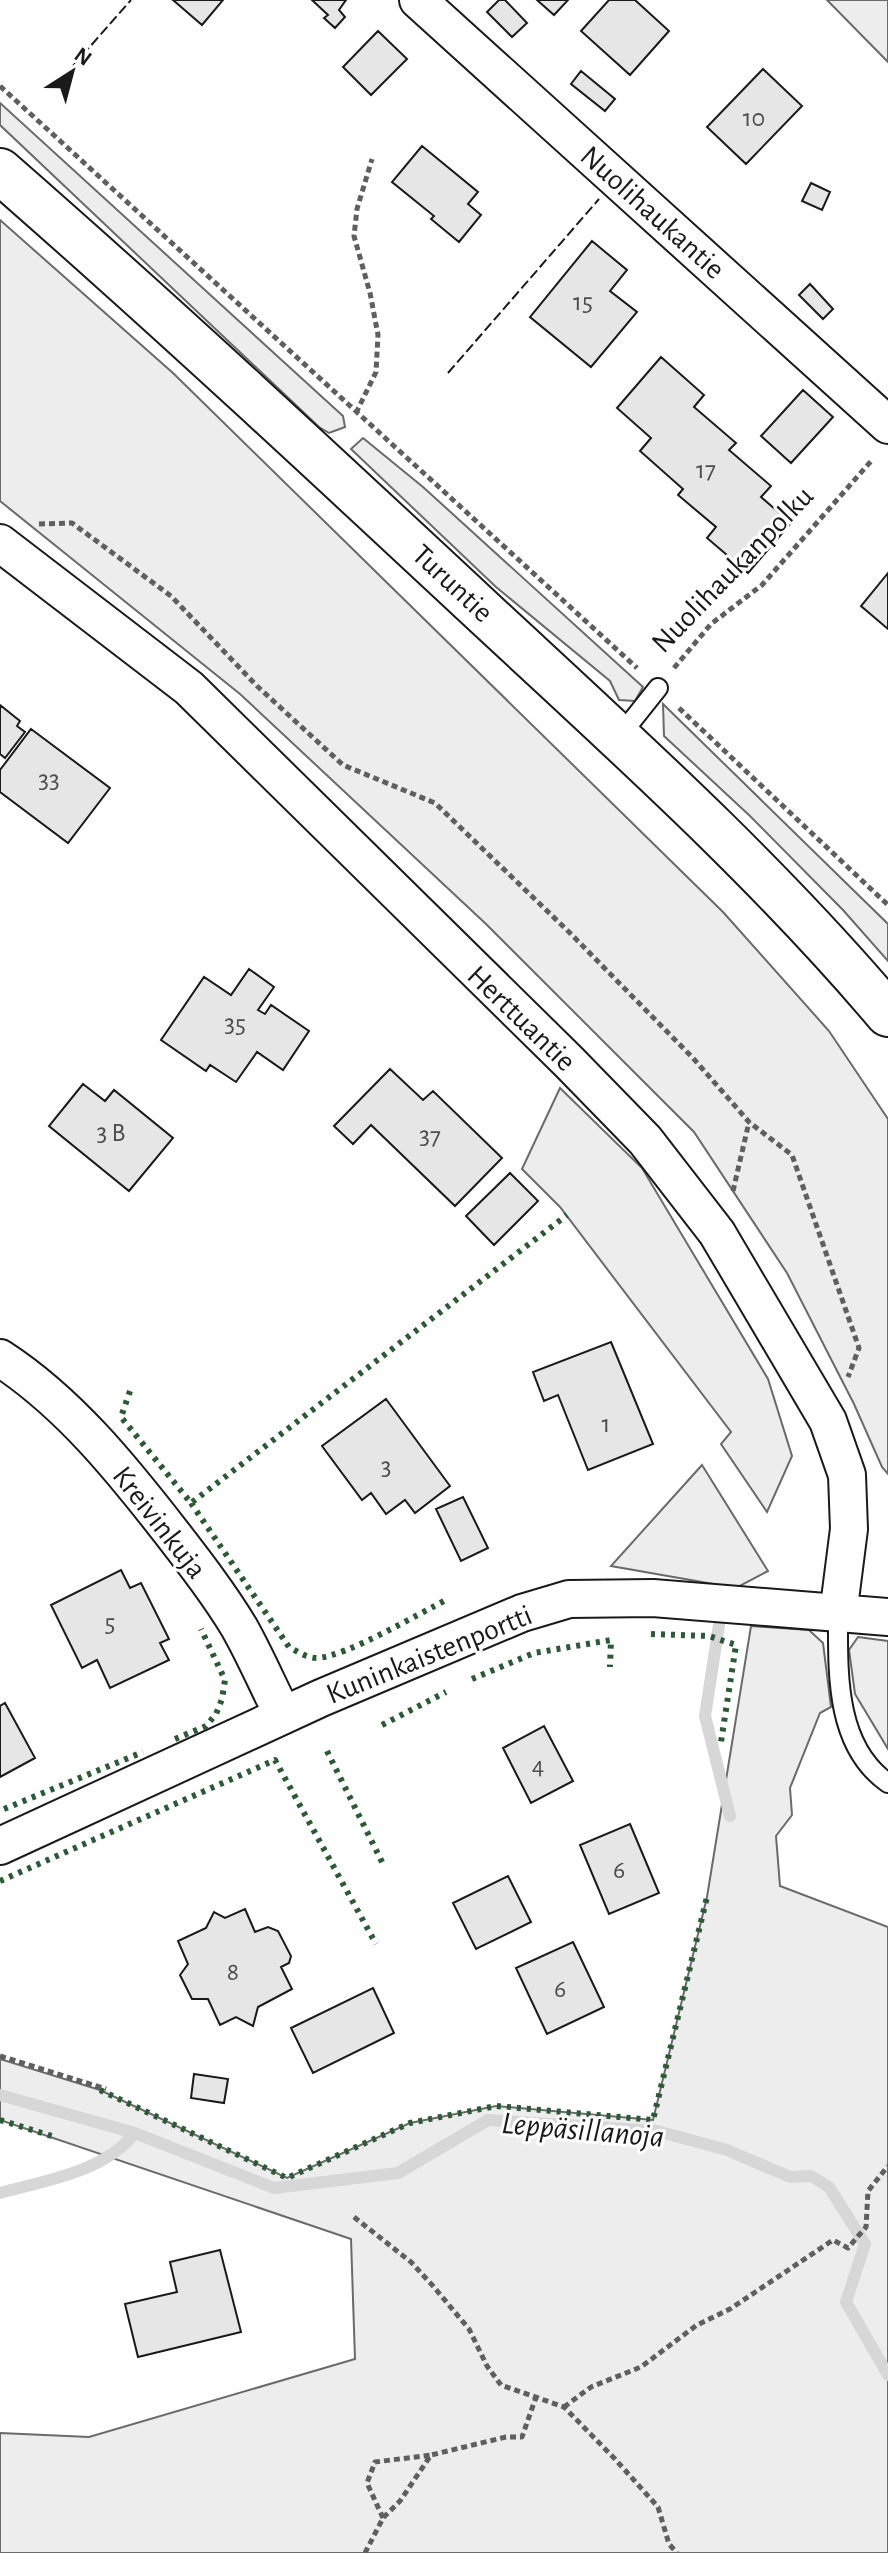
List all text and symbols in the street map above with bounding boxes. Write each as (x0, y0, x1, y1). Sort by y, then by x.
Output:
north arrow (32, 32, 112, 112)
text: N (71, 43, 96, 70)
house number: 10 (743, 105, 765, 131)
street label: Nuolihaukantie (575, 141, 730, 285)
house number: 15 (573, 289, 593, 315)
house number: 17 (696, 457, 716, 483)
street label: Nuolihaukanpolku (646, 481, 819, 659)
street label: Turuntie (406, 539, 498, 628)
house number: 33 (38, 767, 60, 793)
street label: Herttuantie (461, 960, 581, 1077)
house number: 35 (224, 1011, 246, 1037)
house number: 3 B (97, 1120, 125, 1146)
house number: 37 (419, 1123, 441, 1149)
house number: 1 (602, 1411, 610, 1437)
house number: 3 (381, 1454, 391, 1480)
street label: Kreivinkuja (106, 1461, 212, 1584)
street label: Kuninkaistenportti (322, 1600, 536, 1710)
house number: 5 (105, 1610, 115, 1636)
house number: 4 (532, 1753, 544, 1779)
house number: 6 (613, 1857, 625, 1883)
house number: 8 (227, 1959, 239, 1985)
house number: 6 (554, 1976, 566, 2002)
water label: Leppäsillanoja (500, 2107, 666, 2154)

